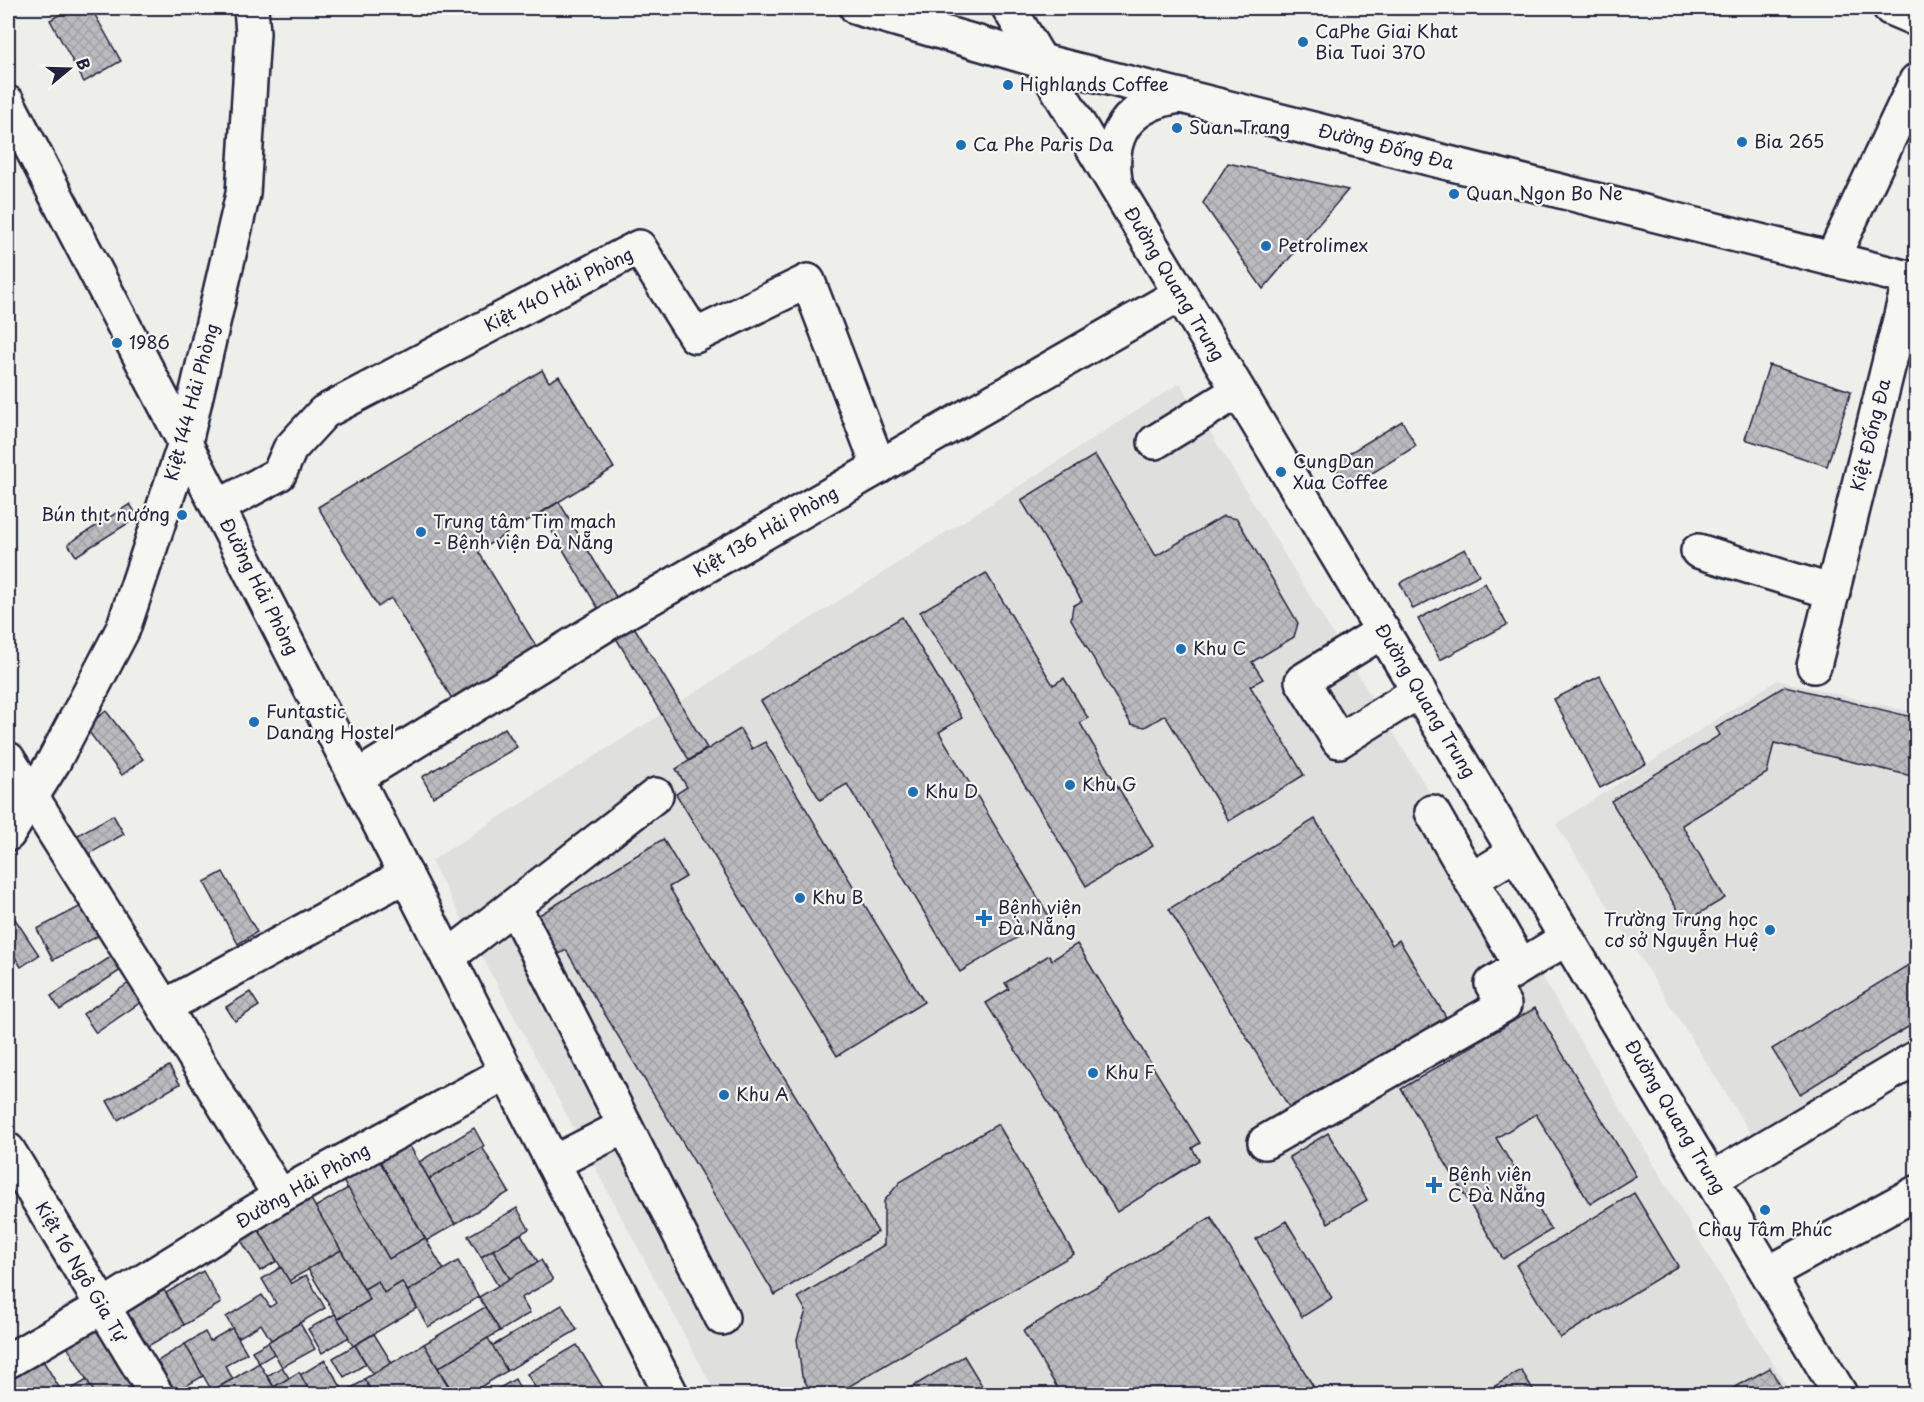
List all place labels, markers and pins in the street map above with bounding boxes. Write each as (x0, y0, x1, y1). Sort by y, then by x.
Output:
place label: CaPhe Giai Khat Bia Tuoi 370 (1315, 17, 1458, 65)
marker: CaPhe Giai Khat Bia Tuoi 370 (1296, 35, 1310, 49)
place label: Highlands Coffee (1020, 70, 1169, 97)
marker: Highlands Coffee (1001, 78, 1015, 92)
place label: Suan Trang (1189, 113, 1290, 140)
marker: Suan Trang (1170, 121, 1184, 135)
place label: Bia 265 (1754, 127, 1824, 154)
place label: Ca Phe Paris Da (973, 130, 1113, 157)
marker: Bia 265 (1735, 135, 1749, 149)
marker: Ca Phe Paris Da (954, 138, 968, 152)
place label: Quan Ngon Bo Ne (1466, 179, 1623, 206)
marker: Quan Ngon Bo Ne (1447, 187, 1461, 201)
place label: Petrolimex (1278, 231, 1368, 258)
marker: Petrolimex (1259, 239, 1273, 253)
place label: 1986 (129, 328, 170, 355)
marker: 1986 (110, 336, 124, 350)
place label: CungDan Xua Coffee (1293, 447, 1388, 495)
marker: CungDan Xua Coffee (1274, 465, 1288, 479)
place label: Bún thịt nướng (41, 500, 170, 527)
place label: Trung tâm Tim mạch - Bệnh viện Đà Nẵng (433, 507, 616, 555)
marker: Bún thịt nướng (175, 508, 189, 522)
marker: Trung tâm Tim mạch - Bệnh viện Đà Nẵng (414, 525, 428, 539)
place label: Khu C (1193, 634, 1246, 661)
marker: Khu C (1174, 642, 1188, 656)
place label: Funtastic Danang Hostel (266, 697, 394, 745)
marker: Funtastic Danang Hostel (247, 715, 261, 729)
place label: Khu G (1082, 770, 1137, 797)
place label: Khu D (925, 777, 978, 804)
marker: Khu G (1063, 778, 1077, 792)
marker: Khu D (906, 785, 920, 799)
place label: Khu B (812, 883, 863, 910)
marker: Khu B (793, 891, 807, 905)
place label: Bệnh viện Đà Nẵng (998, 893, 1082, 941)
place label: Trường Trung học cơ sở Nguyễn Huệ (1604, 905, 1759, 953)
marker: Bệnh viện Đà Nẵng (975, 909, 993, 927)
marker: Trường Trung học cơ sở Nguyễn Huệ (1763, 923, 1777, 937)
place label: Khu F (1105, 1058, 1155, 1085)
marker: Khu F (1086, 1066, 1100, 1080)
place label: Khu A (736, 1080, 789, 1107)
marker: Khu A (717, 1088, 731, 1102)
place label: Bệnh viện C Đà Nẵng (1448, 1160, 1546, 1208)
marker: Bệnh viện C Đà Nẵng (1425, 1176, 1443, 1194)
marker: Chay Tâm Phúc (1758, 1203, 1772, 1217)
place label: Chay Tâm Phúc (1698, 1215, 1832, 1242)

